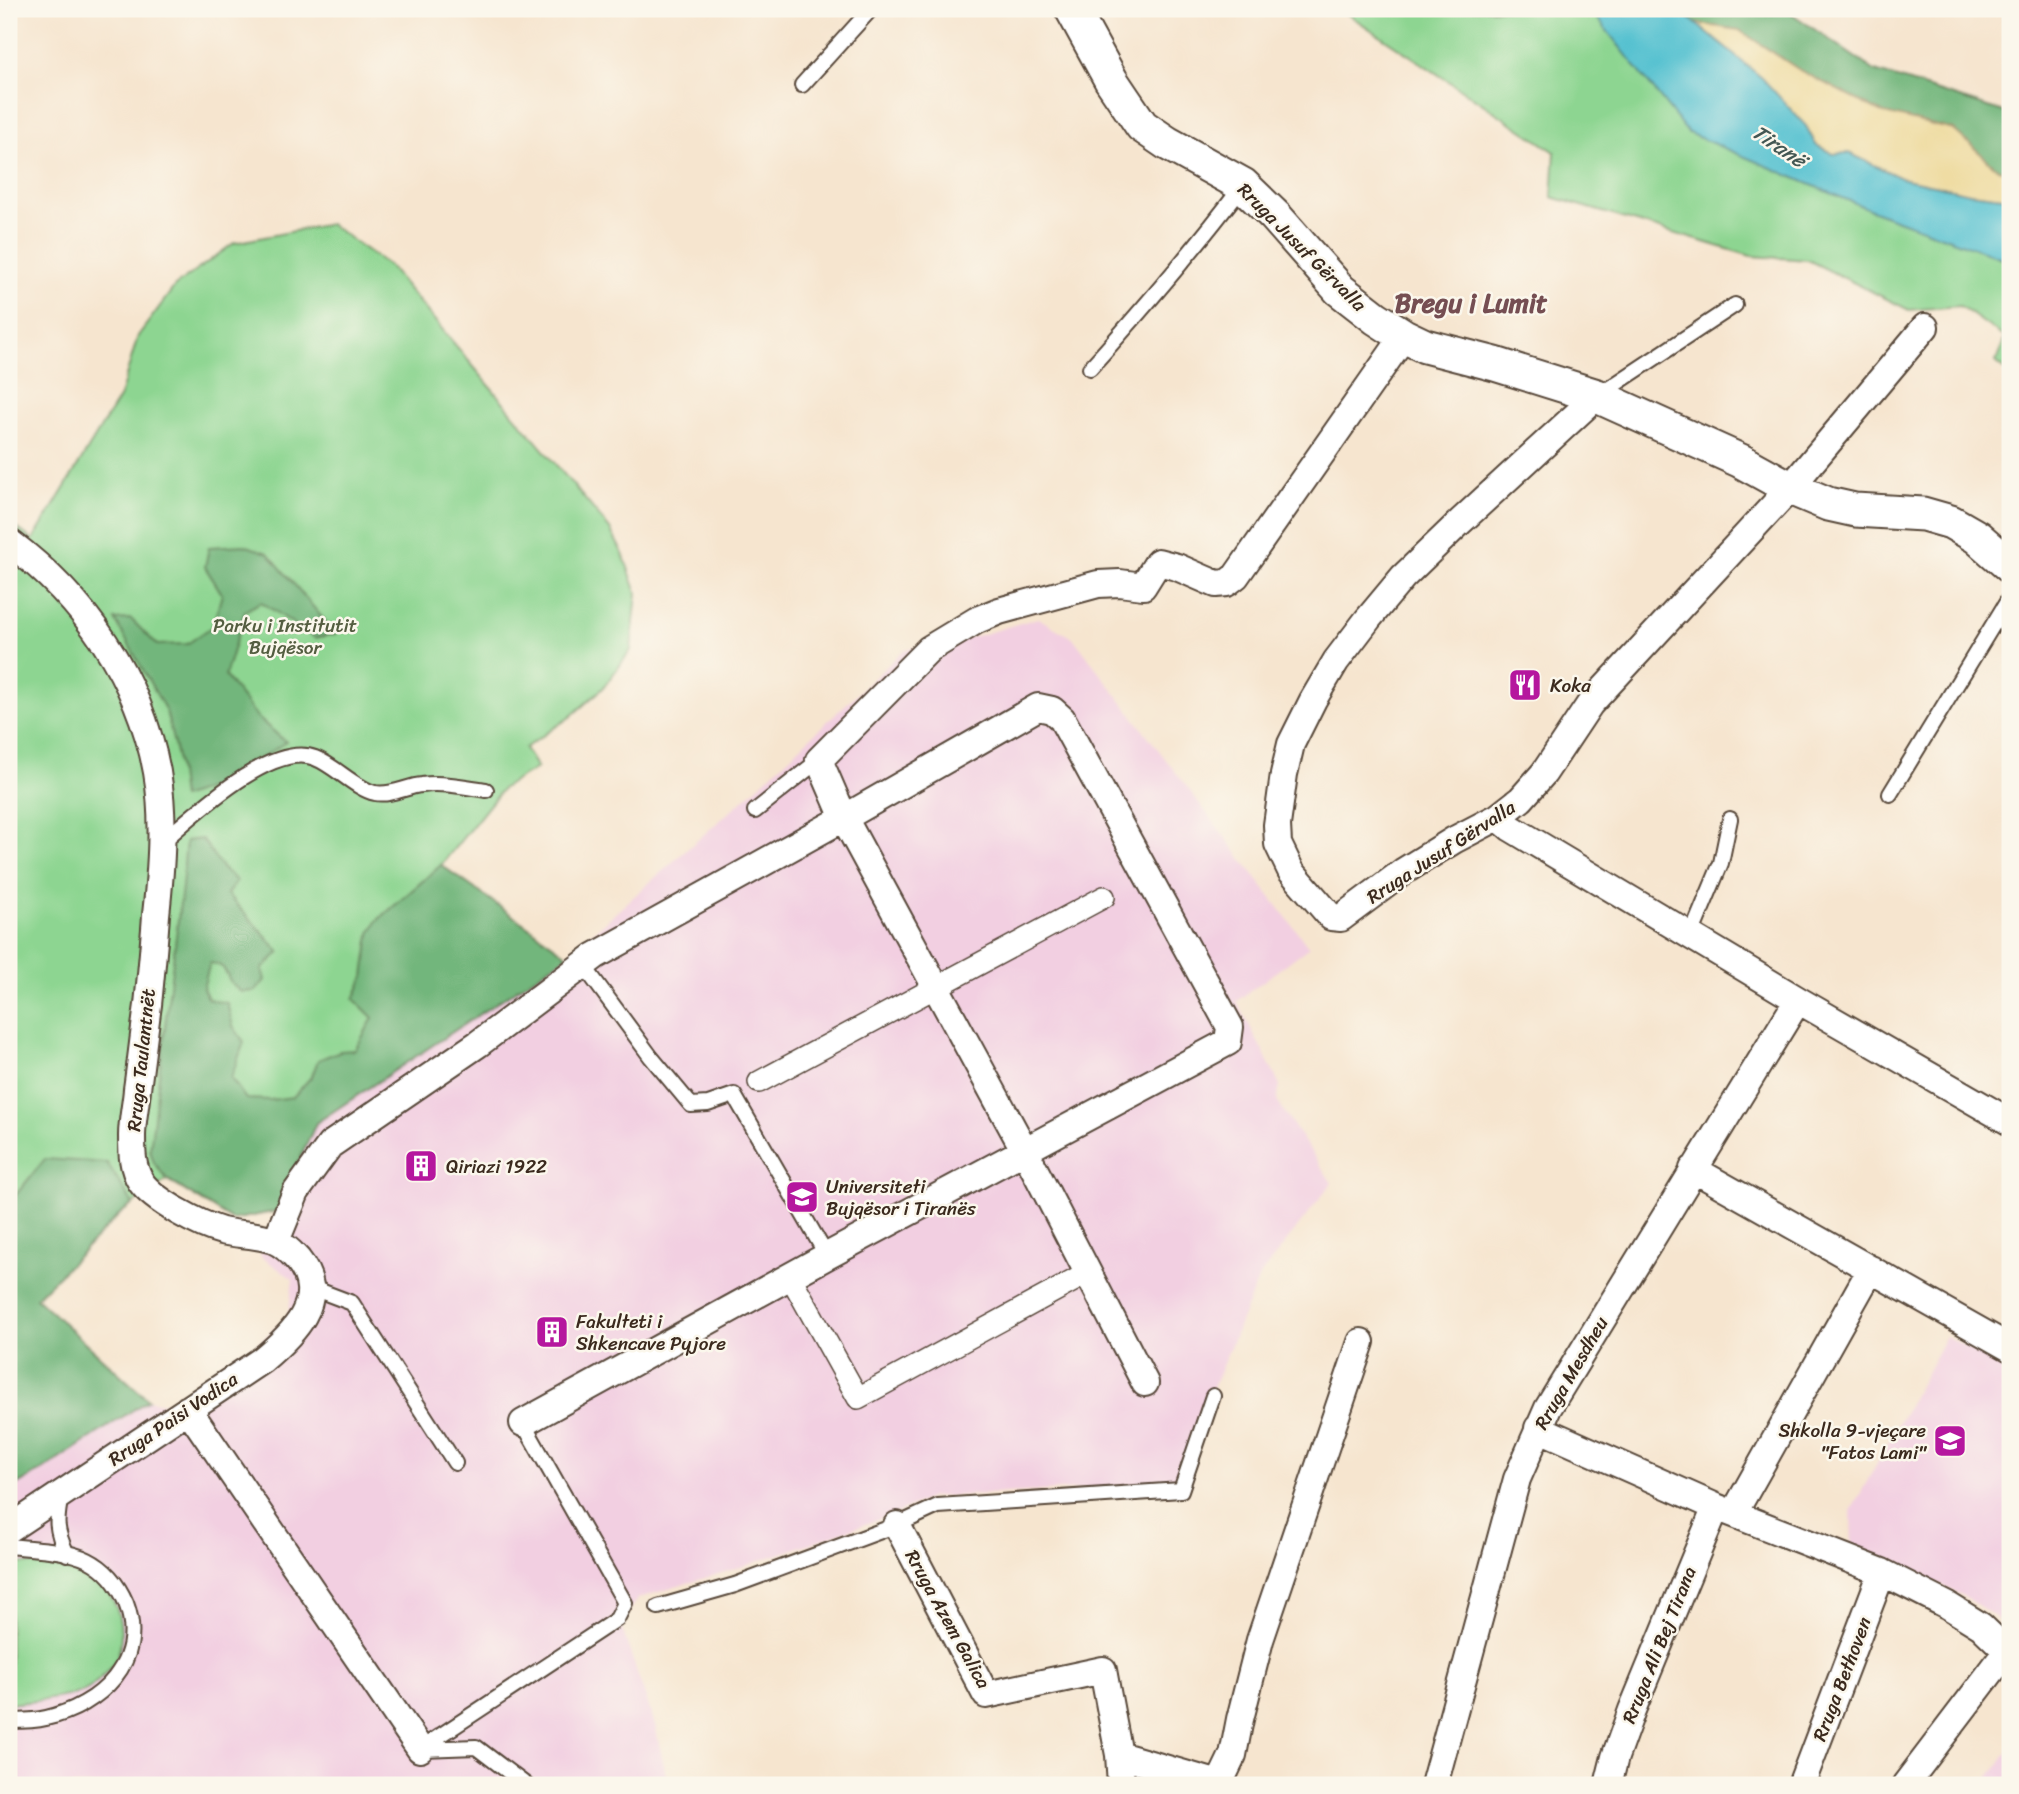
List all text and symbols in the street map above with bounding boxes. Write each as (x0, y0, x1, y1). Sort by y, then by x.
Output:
water label: Tiranë (1744, 114, 1817, 181)
street label: Rruga Jusuf Gërvalla (1229, 174, 1375, 320)
district label: Bregu i Lumit (1395, 280, 1548, 326)
park label: Parku i Institutit Bujqësor (213, 609, 357, 664)
restaurant icon: Koka (1506, 666, 1544, 704)
place label: Koka (1550, 669, 1591, 702)
street label: Rruga Jusuf Gërvalla (1360, 791, 1523, 913)
street label: Rruga Taulantnët (117, 987, 165, 1133)
building icon: Qiriazi 1922 (402, 1147, 440, 1185)
place label: Qiriazi 1922 (446, 1150, 547, 1183)
place label: Universiteti Bujqësor i Tiranës (826, 1170, 976, 1225)
school or university icon: Universiteti Bujqësor i Tiranës (783, 1178, 821, 1216)
place label: Fakulteti i Shkencave Pyjore (576, 1305, 726, 1360)
street label: Rruga Mesdheu (1525, 1310, 1617, 1436)
building icon: Fakulteti i Shkencave Pyjore (533, 1313, 571, 1351)
street label: Rruga Paisi Vodica (101, 1363, 245, 1475)
place label: Shkolla 9-vjeçare "Fatos Lami" (1778, 1414, 1927, 1469)
school or university icon: Shkolla 9-vjeçare "Fatos Lami" (1931, 1422, 1969, 1460)
street label: Rruga Azem Galica (896, 1543, 1000, 1695)
street label: Rruga Ali Bej Tirana (1612, 1561, 1706, 1729)
street label: Rruga Bethoven (1803, 1612, 1881, 1746)

